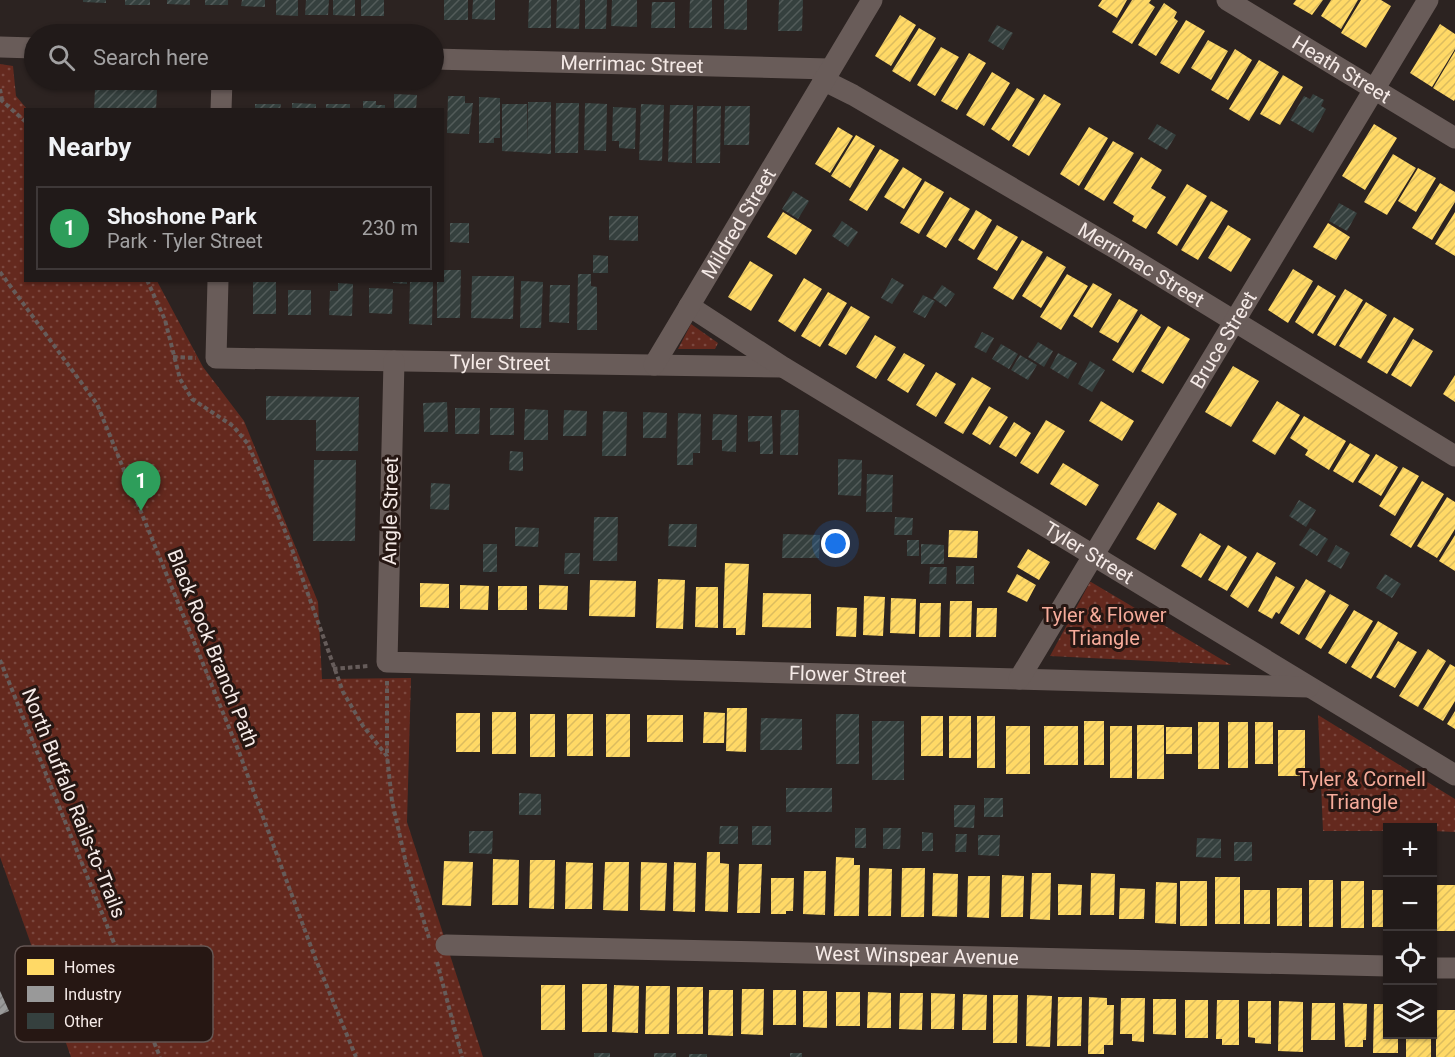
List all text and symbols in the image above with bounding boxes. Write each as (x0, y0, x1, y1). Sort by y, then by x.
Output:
search box (24, 24, 444, 90)
street label: Heath Street (1288, 30, 1395, 108)
icon: search (45, 41, 78, 74)
text: Search here (93, 45, 209, 70)
street label: Merrimac Street (560, 50, 704, 78)
text: Nearby (48, 132, 131, 162)
street label: Mildred Street (696, 164, 781, 283)
text: Shoshone Park (107, 204, 257, 229)
text: 1 (64, 216, 75, 240)
text: 230 m (362, 216, 418, 240)
street label: Merrimac Street (1074, 217, 1209, 312)
text: Park · Tyler Street (107, 229, 263, 253)
street label: Bruce Street (1185, 287, 1262, 393)
street label: Tyler Street (449, 350, 550, 375)
street label: Angle Street (377, 457, 403, 565)
pin: 1 (122, 462, 160, 511)
street label: Tyler Street (1040, 516, 1138, 589)
your location (821, 529, 850, 558)
street label: Black Rock Branch Path (162, 546, 264, 750)
park label: Tyler & Flower Triangle (1041, 603, 1167, 650)
street label: Flower Street (789, 661, 907, 688)
street label: North Buffalo Rails-to-Trails (17, 685, 131, 921)
park label: Tyler & Cornell Triangle (1298, 767, 1426, 814)
map controls (1383, 823, 1437, 1039)
button: + (1383, 823, 1437, 877)
button: − (1383, 877, 1437, 931)
button: locate (1383, 931, 1437, 985)
street label: West Winspear Avenue (815, 941, 1019, 970)
legend (15, 946, 213, 1042)
text: Homes (64, 958, 115, 977)
text: Industry (64, 985, 122, 1004)
button: layers (1383, 985, 1437, 1039)
text: Other (64, 1012, 104, 1031)

